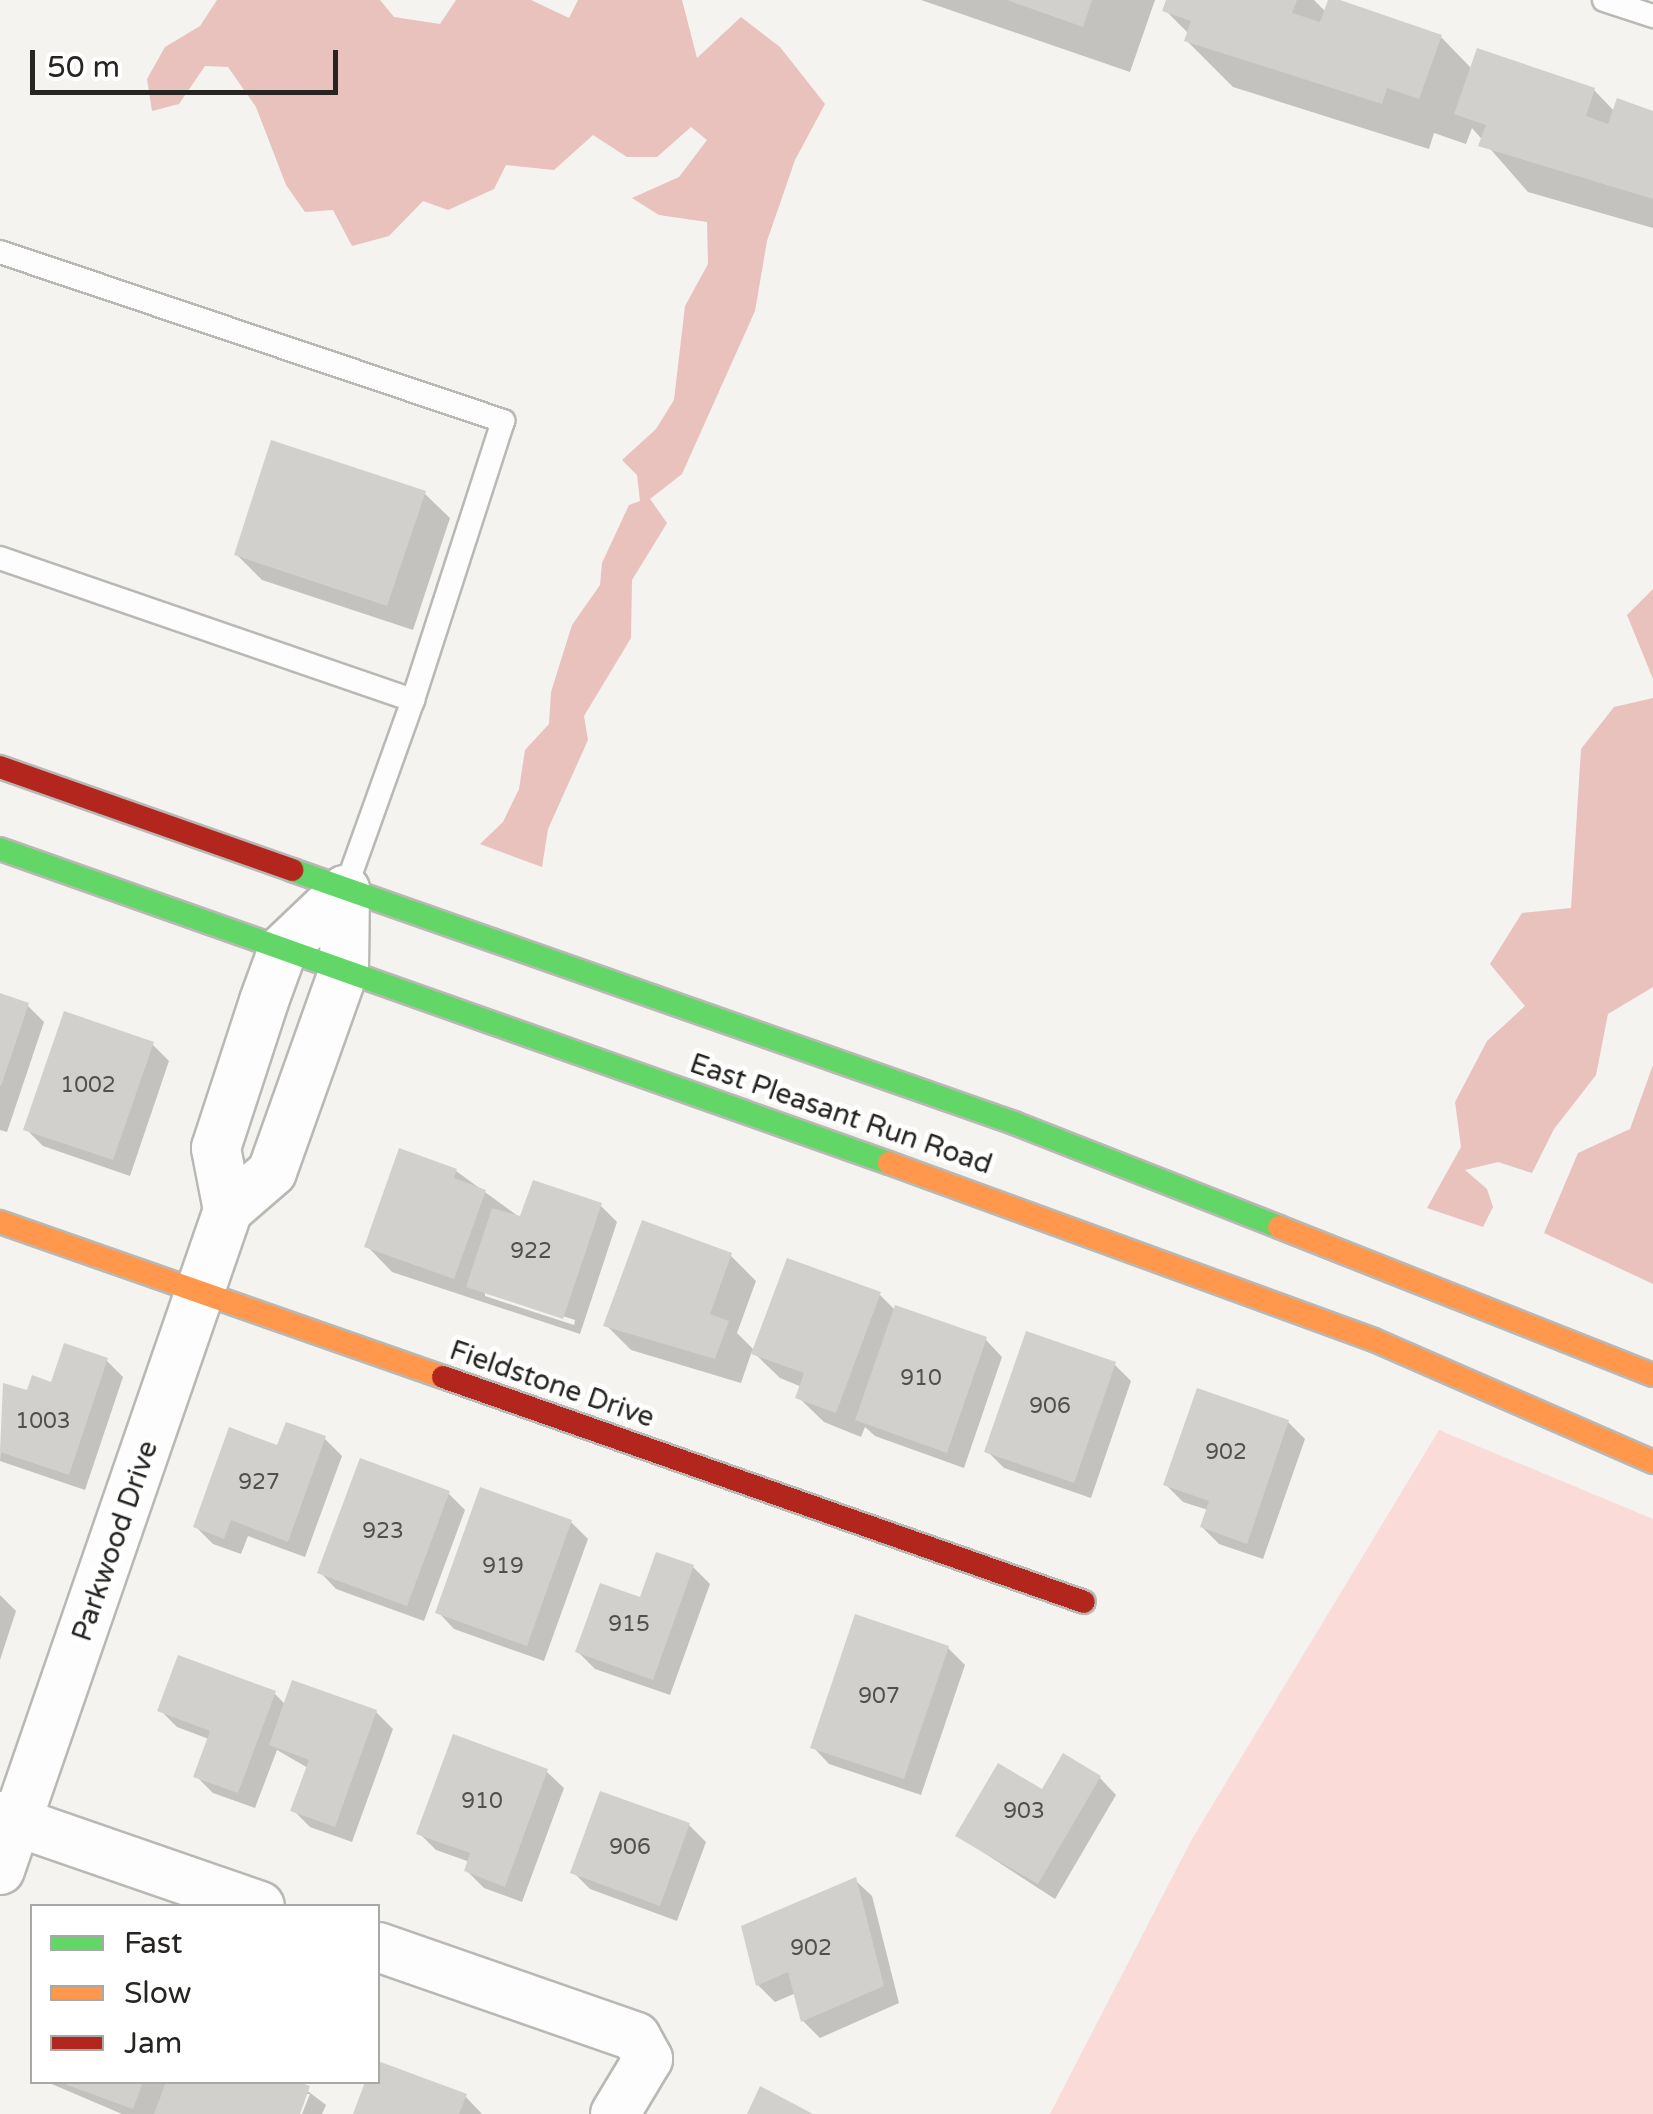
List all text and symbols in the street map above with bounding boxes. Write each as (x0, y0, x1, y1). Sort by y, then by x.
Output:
scale bar (35, 30, 342, 92)
text: 50 m (47, 49, 120, 86)
street label: East Pleasant Run Road (685, 1046, 997, 1182)
house number: 1002 (60, 1073, 116, 1099)
house number: 922 (510, 1239, 552, 1265)
street label: Fieldstone Drive (445, 1333, 659, 1435)
house number: 910 (900, 1366, 942, 1392)
house number: 906 (1029, 1394, 1071, 1420)
house number: 1003 (15, 1409, 71, 1435)
street label: Parkwood Drive (65, 1436, 165, 1646)
house number: 902 (1205, 1440, 1247, 1466)
house number: 927 (238, 1470, 280, 1496)
house number: 923 (362, 1519, 404, 1545)
house number: 919 (482, 1554, 524, 1580)
house number: 915 (608, 1612, 650, 1638)
house number: 907 (858, 1684, 900, 1710)
house number: 910 (461, 1789, 503, 1815)
house number: 903 (1003, 1799, 1045, 1825)
house number: 906 (609, 1835, 651, 1861)
legend (30, 1904, 380, 2084)
text: Fast (124, 1925, 183, 1962)
house number: 902 (790, 1936, 832, 1962)
text: Slow (124, 1975, 192, 2012)
text: Jam (124, 2025, 182, 2062)

